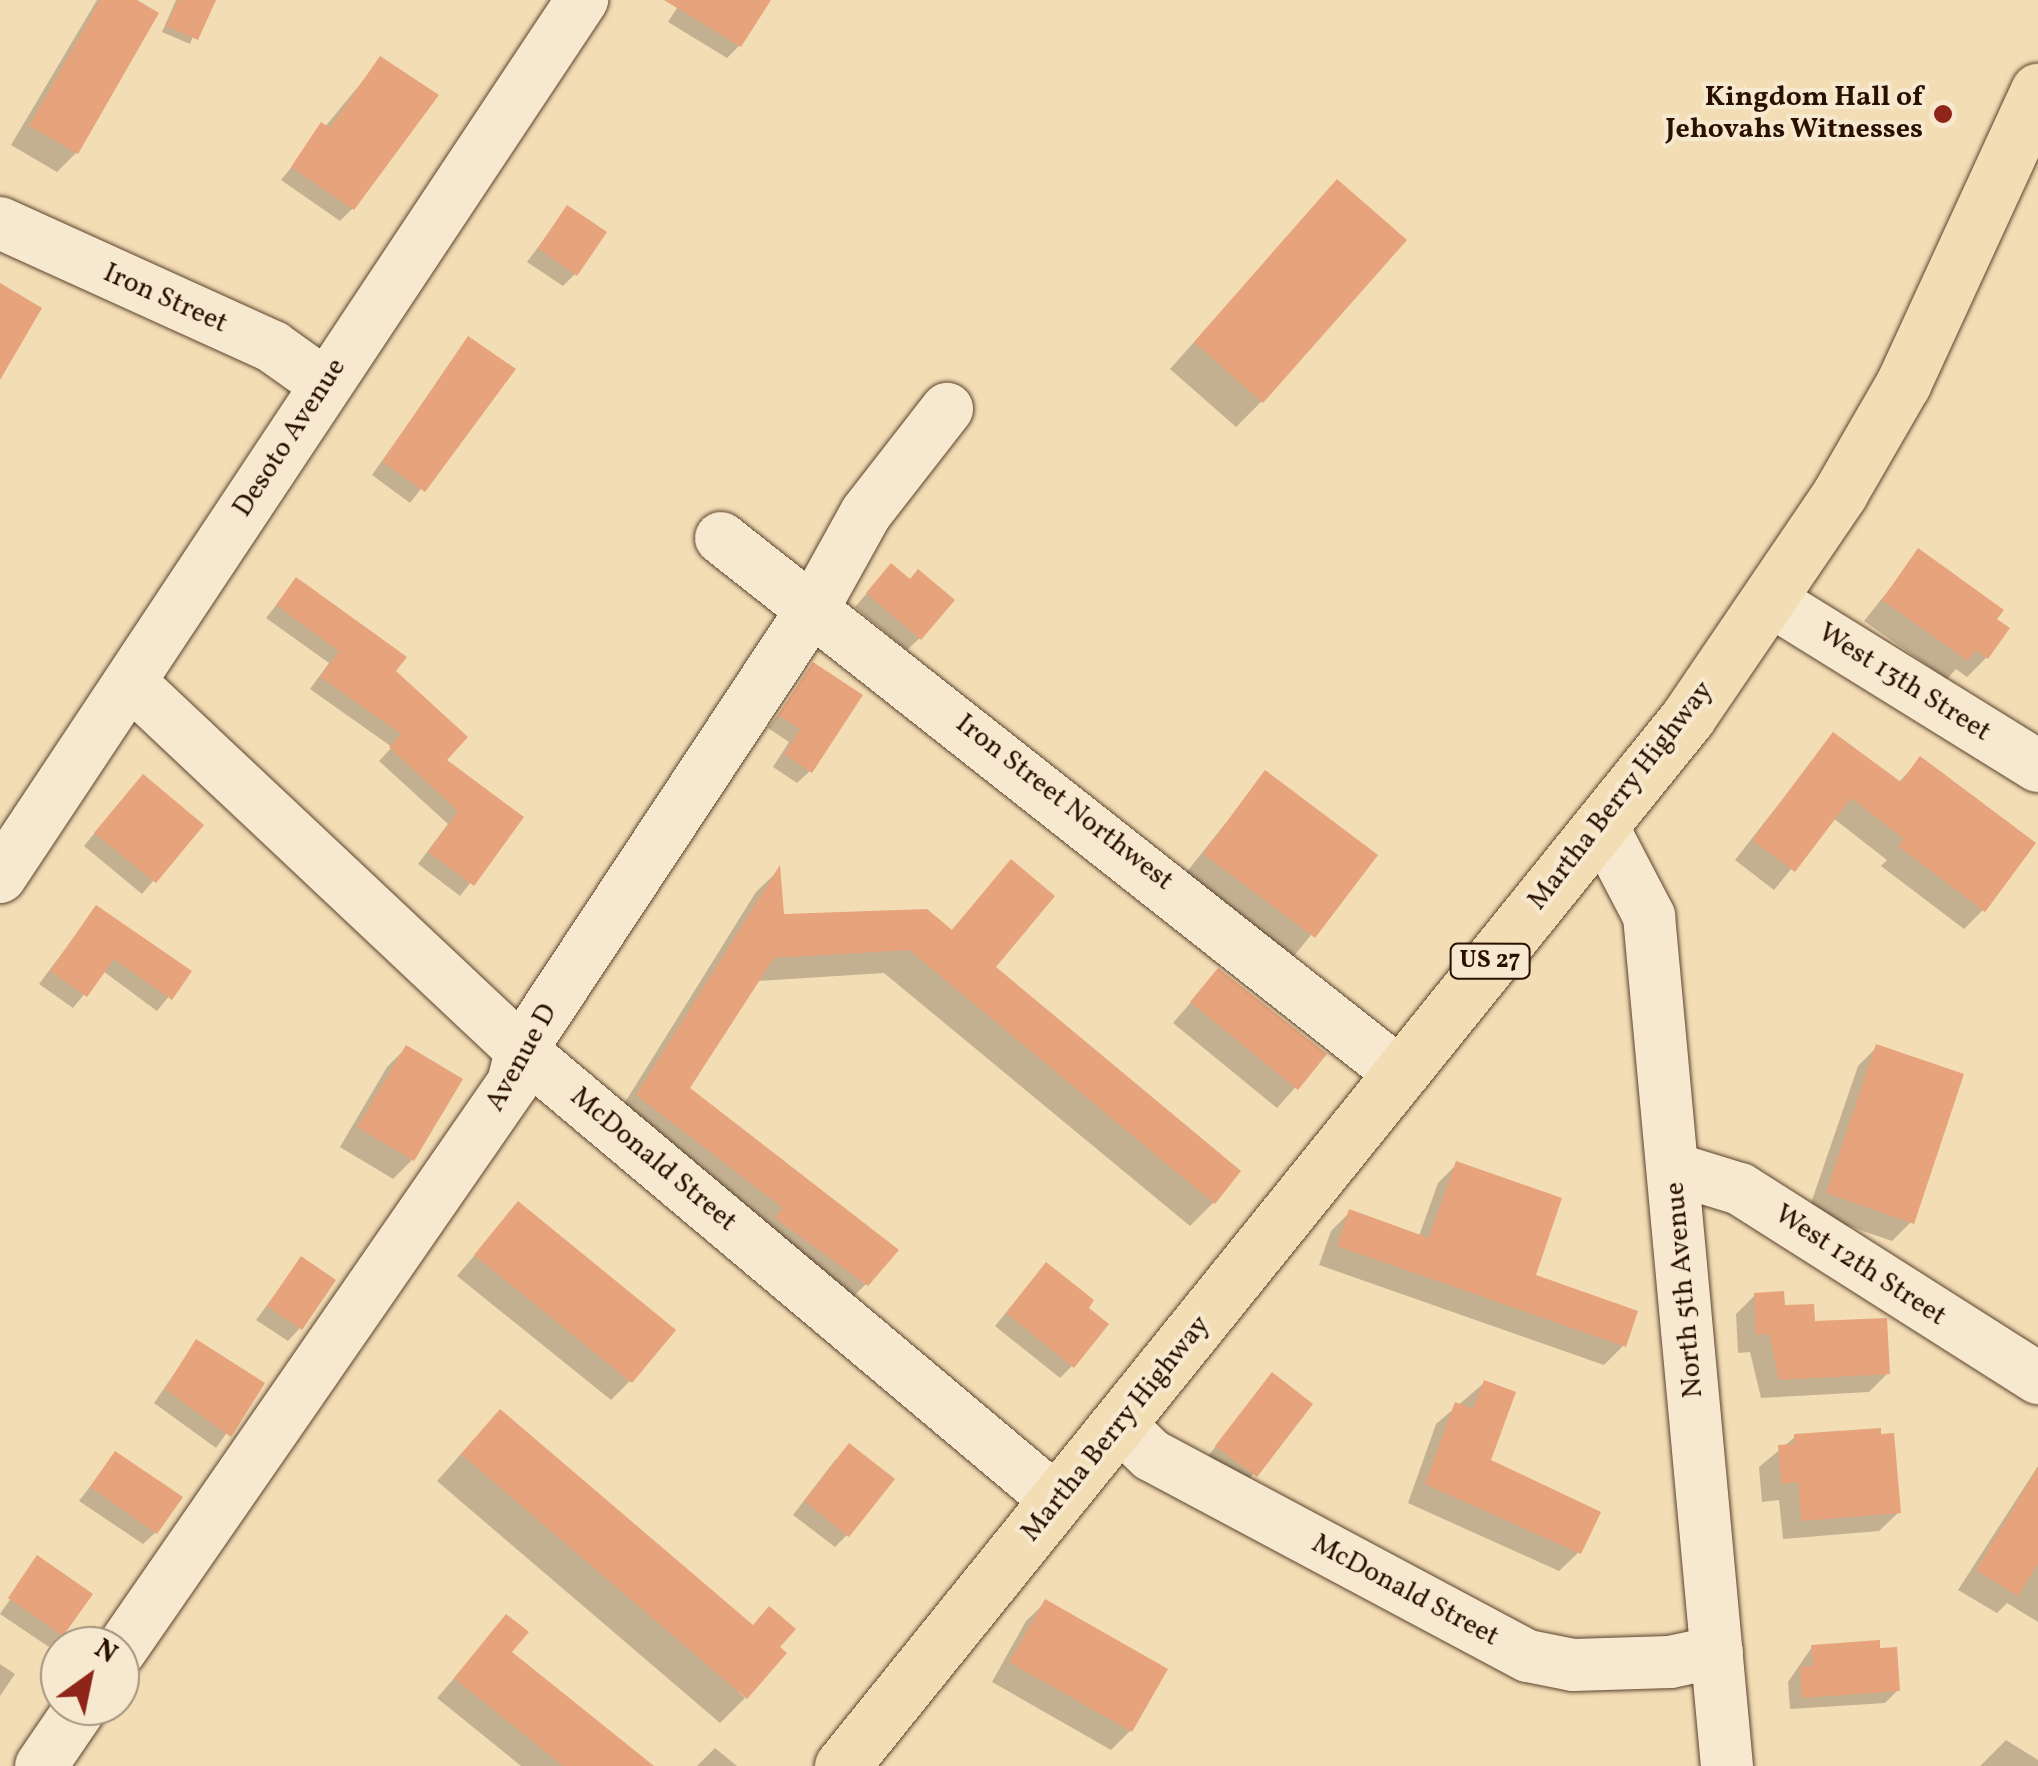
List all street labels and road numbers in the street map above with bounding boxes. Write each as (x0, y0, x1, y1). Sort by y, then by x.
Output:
street label: Iron Street (98, 257, 232, 341)
street label: Desoto Avenue (226, 352, 354, 524)
street label: West 13th Street (1811, 616, 1997, 750)
street label: Martha Berry Highway (1521, 675, 1721, 917)
street label: Iron Street Northwest (948, 708, 1180, 898)
road number: US 27 (1448, 941, 1532, 981)
street label: Avenue D (479, 998, 565, 1118)
street label: McDonald Street (563, 1081, 743, 1239)
street label: North 5th Avenue (1659, 1181, 1711, 1399)
street label: West 12th Street (1768, 1198, 1952, 1334)
street label: Martha Berry Highway (1014, 1309, 1218, 1549)
street label: McDonald Street (1306, 1528, 1504, 1654)

